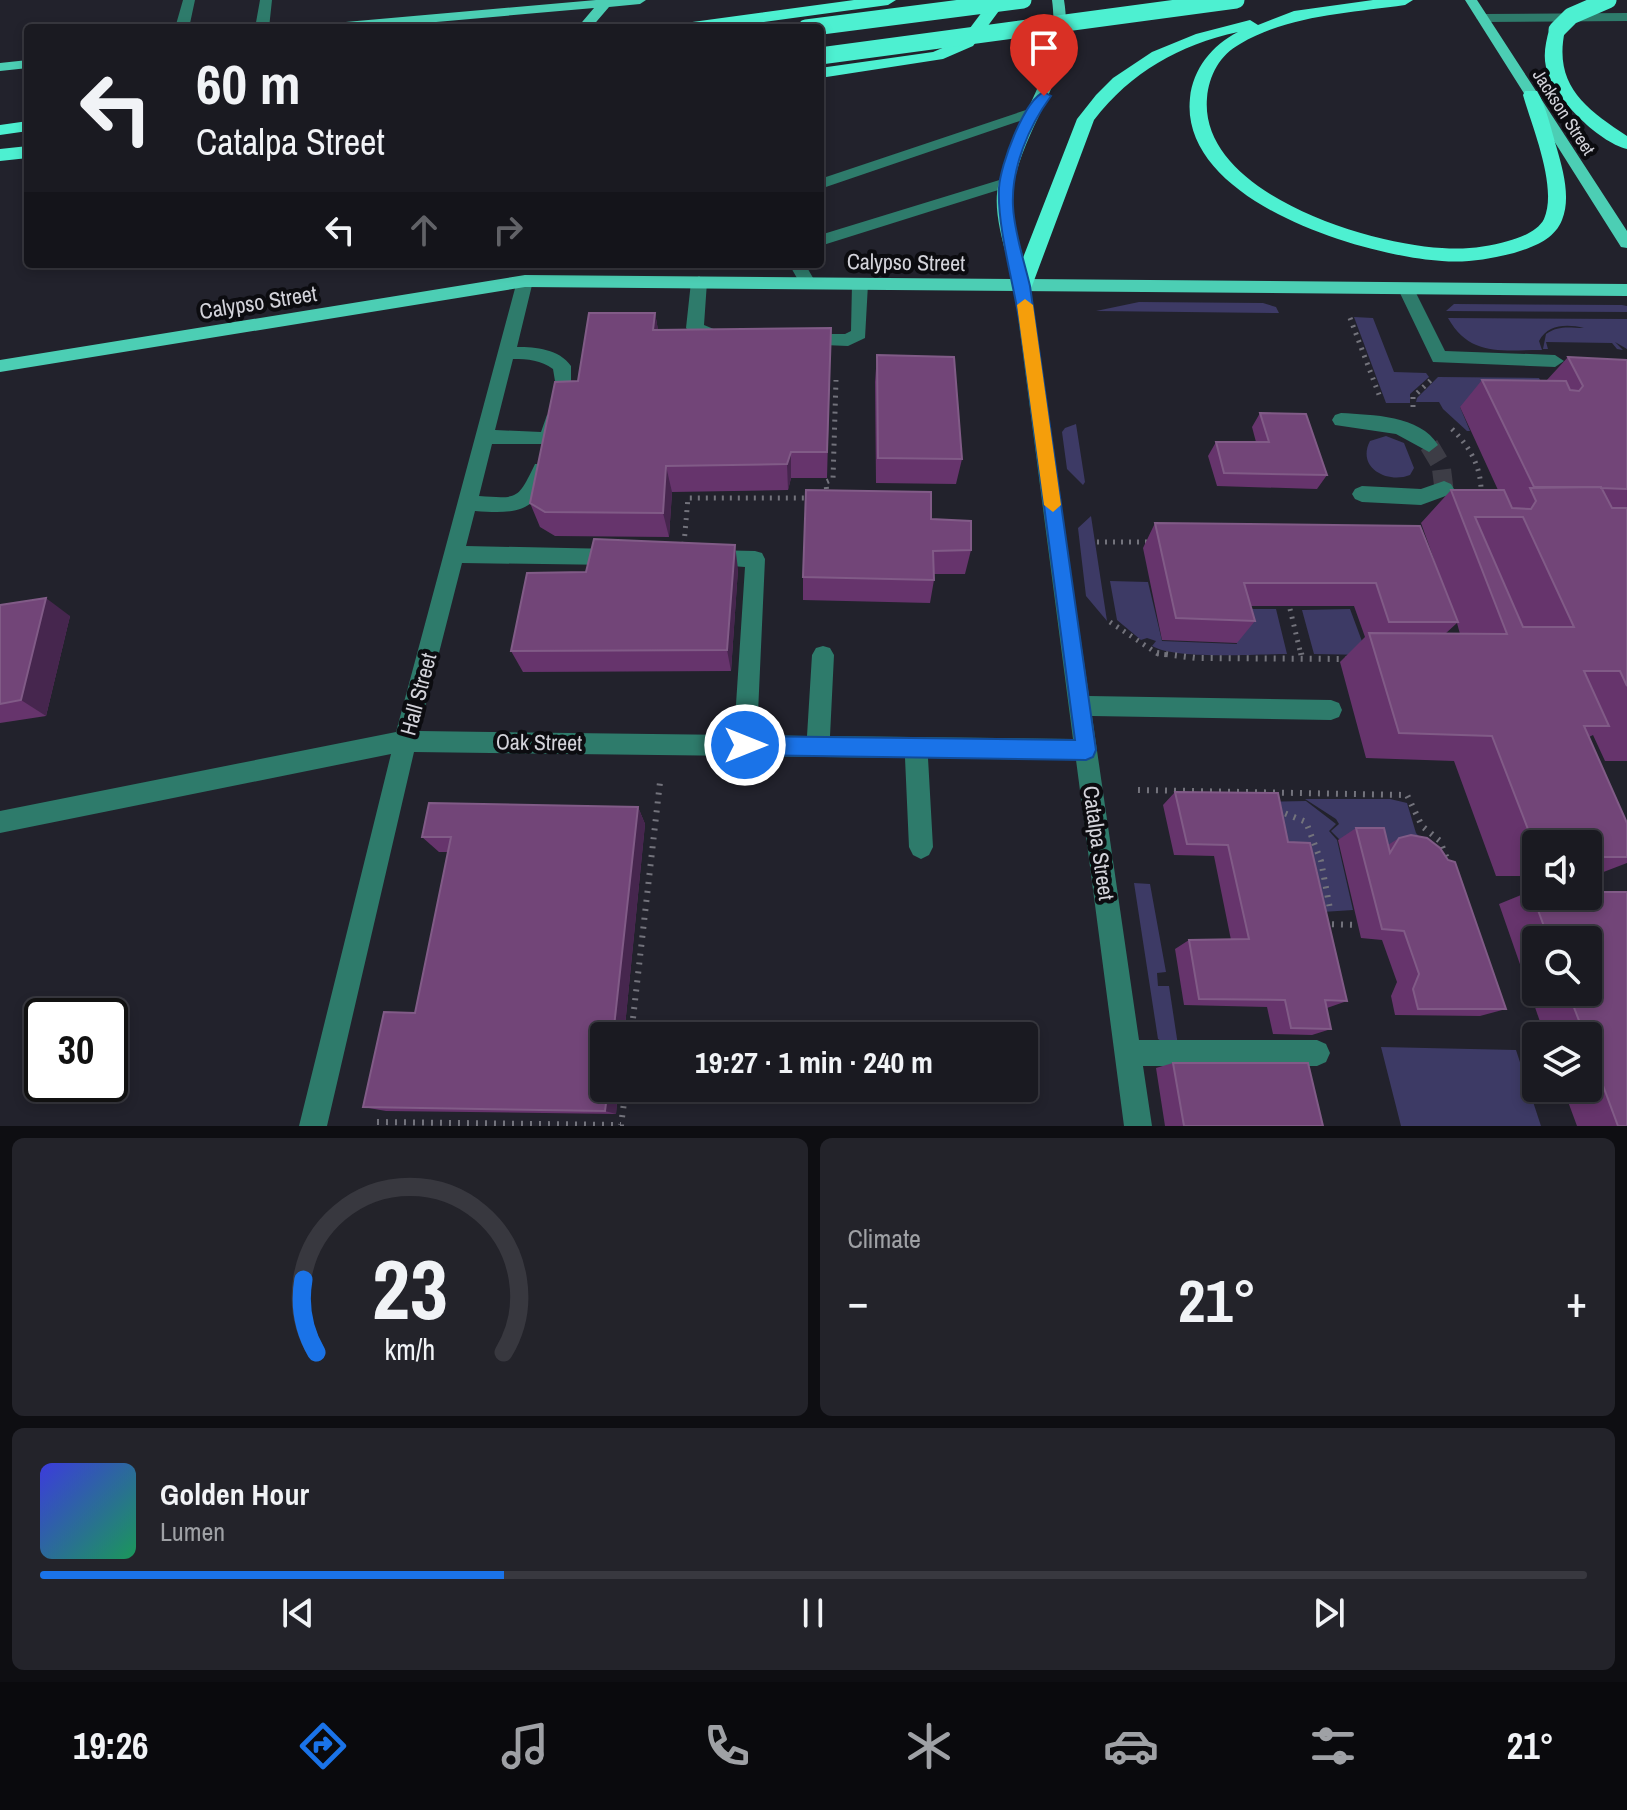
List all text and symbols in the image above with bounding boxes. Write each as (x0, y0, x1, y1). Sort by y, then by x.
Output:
pin (1010, 14.0, 1078, 96)
icon: arrive (1022, 26, 1066, 70)
text: 60 m (196, 46, 301, 121)
icon: left (64, 56, 168, 160)
street label: Jackson Street (1527, 64, 1601, 160)
text: Catalpa Street (196, 118, 385, 166)
icon: left (318, 208, 362, 252)
icon: ahead (402, 208, 446, 252)
icon: right (486, 208, 530, 252)
street label: Calypso Street (847, 246, 965, 278)
street label: Calypso Street (197, 278, 319, 326)
street label: Hall Street (393, 649, 443, 739)
position arrow (703, 703, 787, 787)
street label: Oak Street (496, 726, 582, 758)
street label: Catalpa Street (1076, 784, 1122, 902)
map controls (1522, 830, 1602, 1102)
button: sound (1522, 830, 1602, 910)
button: search (1522, 926, 1602, 1006)
speed limit sign: 30 (24, 998, 128, 1102)
button: layers (1522, 1022, 1602, 1102)
text: 19:27 · 1 min · 240 m (695, 1042, 933, 1082)
text: Climate (848, 1221, 921, 1256)
text: 23 (372, 1233, 448, 1345)
text: 21° (1178, 1260, 1257, 1341)
text: − (848, 1271, 869, 1331)
text: + (1566, 1271, 1587, 1331)
text: km/h (384, 1330, 435, 1369)
text: Golden Hour (160, 1474, 309, 1514)
text: Lumen (160, 1514, 225, 1549)
icon: previous (276, 1591, 320, 1635)
icon: pause (791, 1591, 835, 1635)
icon: next (1307, 1591, 1351, 1635)
icon: directions (295, 1718, 351, 1774)
icon: music (497, 1718, 553, 1774)
icon: phone (699, 1718, 755, 1774)
icon: climate (901, 1718, 957, 1774)
icon: car (1103, 1718, 1159, 1774)
icon: filters (1305, 1718, 1361, 1774)
text: 19:26 (73, 1722, 149, 1770)
text: 21° (1507, 1722, 1554, 1770)

